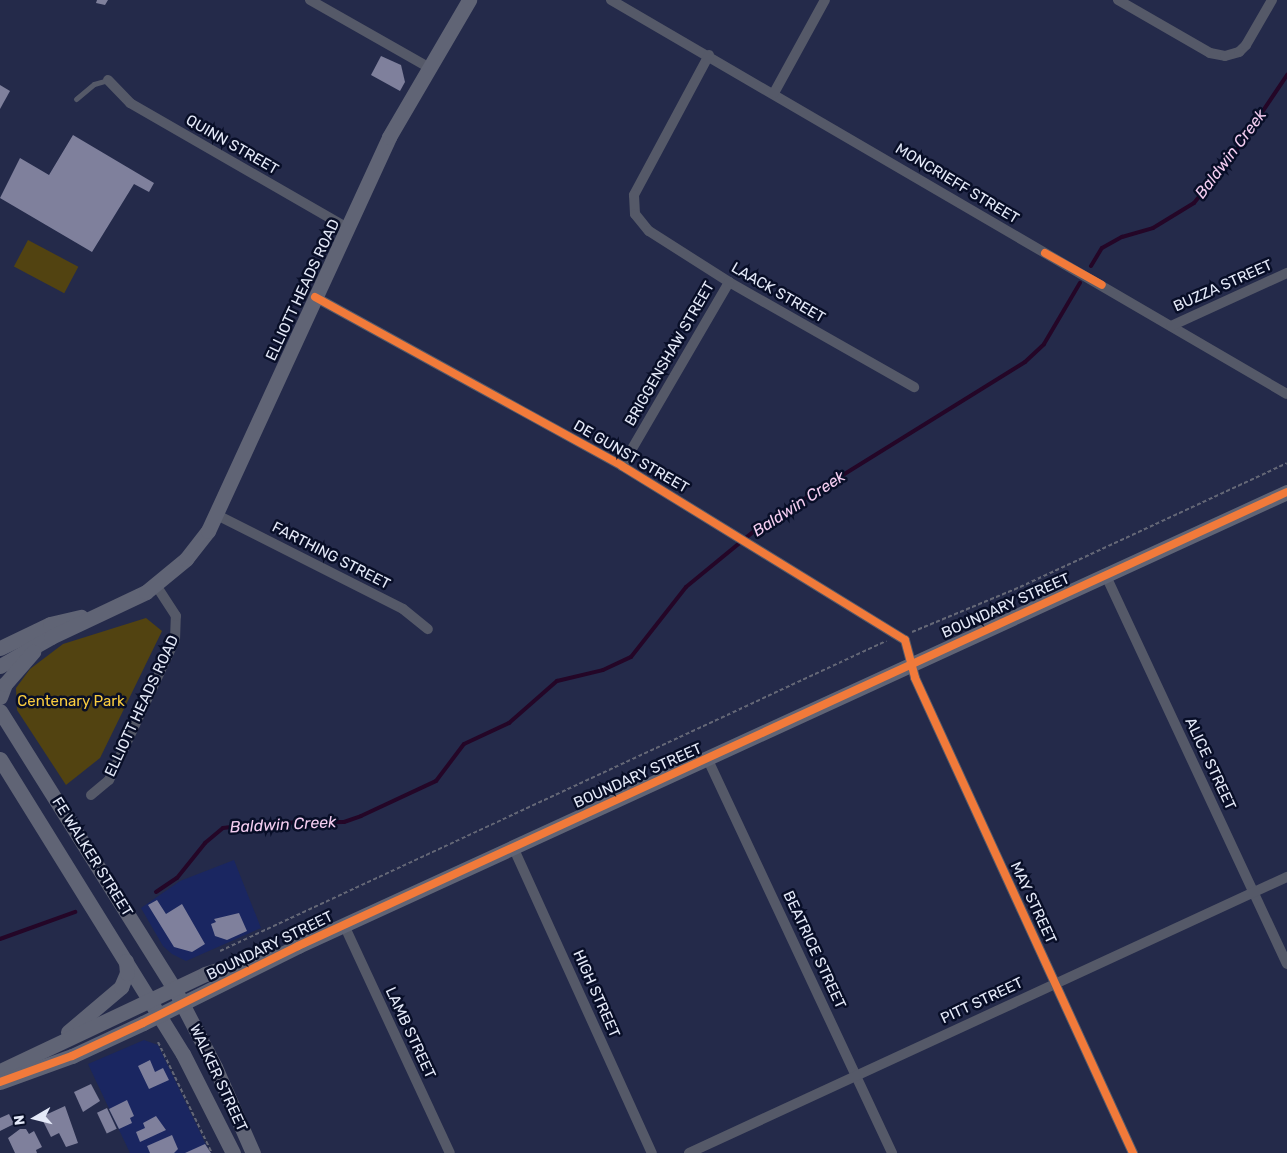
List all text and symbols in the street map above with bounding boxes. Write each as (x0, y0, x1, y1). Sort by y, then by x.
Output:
water label: Baldwin Creek (1191, 106, 1271, 202)
street label: QUINN STREET (183, 111, 281, 179)
street label: MONCRIEFF STREET (892, 140, 1022, 228)
street label: ELLIOTT HEADS ROAD (262, 216, 344, 364)
street label: BUZZA STREET (1171, 256, 1275, 316)
street label: LAACK STREET (728, 259, 828, 327)
street label: BRIGGENSHAW STREET (621, 279, 719, 429)
street label: DE GUNST STREET (570, 417, 692, 497)
water label: Baldwin Creek (749, 467, 849, 541)
street label: FARTHING STREET (269, 518, 393, 594)
street label: BOUNDARY STREET (939, 570, 1073, 642)
street label: ELLIOTT HEADS ROAD (101, 632, 183, 780)
park label: Centenary Park (17, 693, 125, 711)
street label: ALICE STREET (1181, 715, 1239, 813)
street label: BOUNDARY STREET (571, 740, 705, 812)
street label: FE WALKER STREET (48, 794, 136, 920)
water label: Baldwin Creek (229, 813, 337, 837)
street label: MAY STREET (1006, 859, 1060, 947)
street label: BEATRICE STREET (779, 888, 849, 1012)
street label: BOUNDARY STREET (204, 908, 336, 984)
street label: HIGH STREET (569, 947, 623, 1041)
street label: PITT STREET (938, 974, 1026, 1028)
street label: LAMB STREET (381, 984, 439, 1082)
street label: WALKER STREET (185, 1021, 251, 1135)
north arrow (10, 1093, 60, 1143)
text: N (11, 1114, 29, 1126)

